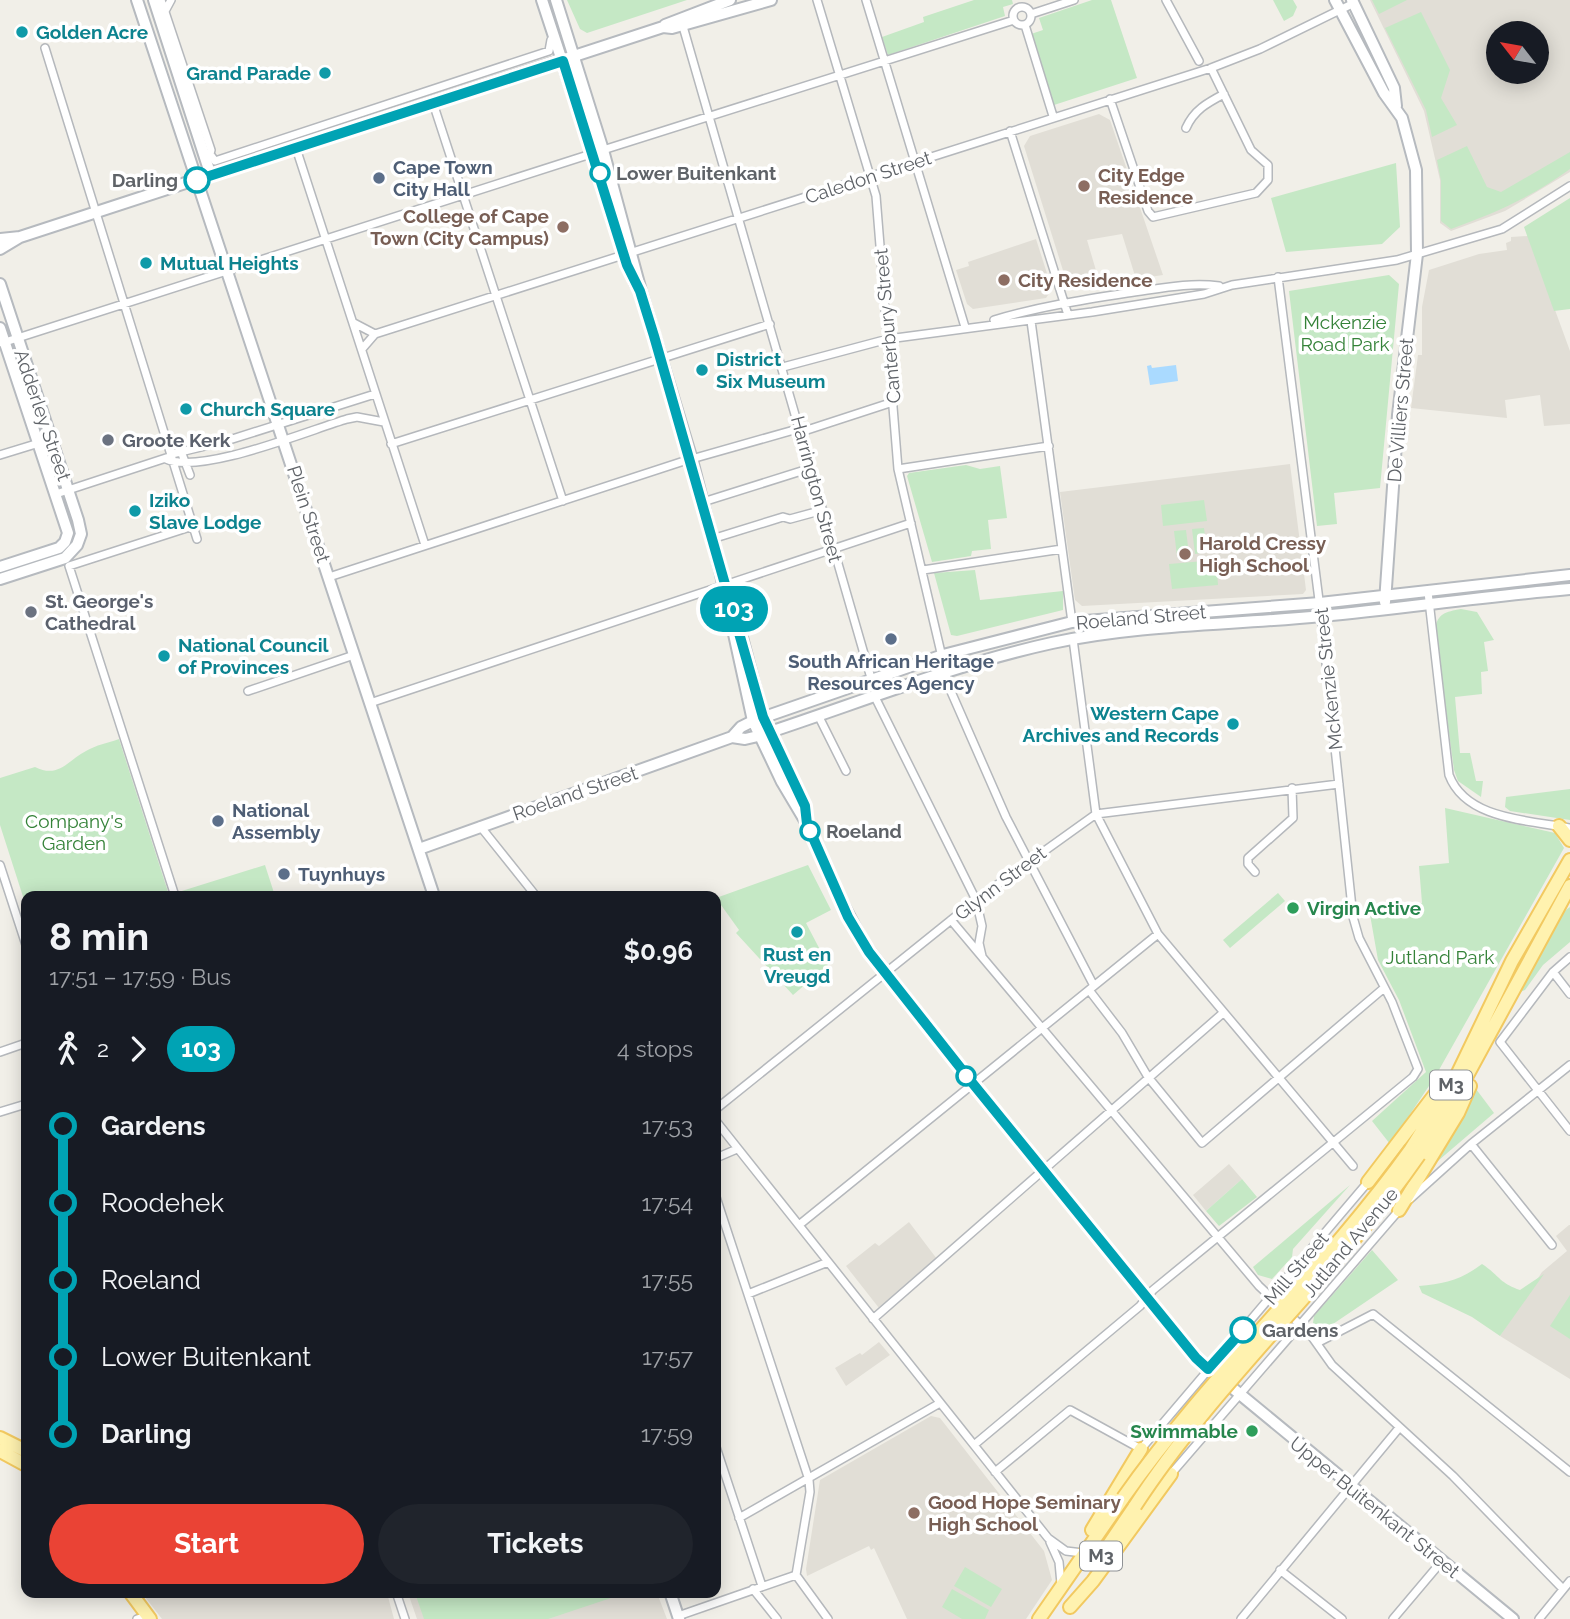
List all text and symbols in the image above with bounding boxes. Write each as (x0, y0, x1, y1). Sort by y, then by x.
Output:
place label: Golden Acre (36, 21, 148, 43)
north arrow (1486, 21, 1549, 84)
map controls (1486, 21, 1549, 84)
marker: Golden Acre (14, 24, 30, 40)
place label: Grand Parade (186, 62, 311, 84)
marker: Grand Parade (317, 65, 333, 81)
street label: Caledon Street (802, 146, 934, 208)
place label: Cape Town City Hall (393, 156, 493, 200)
place label: Lower Buitenkant (616, 162, 777, 184)
marker: Lower Buitenkant (590, 163, 610, 183)
place label: City Edge Residence (1098, 164, 1193, 208)
marker: Darling (184, 167, 210, 193)
place label: Darling (112, 169, 178, 191)
marker: Cape Town City Hall (371, 170, 387, 186)
marker: City Edge Residence (1076, 178, 1092, 194)
place label: College of Cape Town (City Campus) (370, 205, 549, 249)
marker: College of Cape Town (City Campus) (555, 219, 571, 235)
street label: Canterbury Street (869, 247, 905, 404)
place label: Mutual Heights (160, 252, 299, 274)
marker: Mutual Heights (138, 255, 154, 271)
place label: City Residence (1018, 269, 1153, 291)
marker: City Residence (996, 272, 1012, 288)
park label: Mckenzie Road Park (1300, 311, 1390, 355)
street label: De Villiers Street (1383, 336, 1417, 483)
street label: Adderley Street (10, 346, 76, 484)
place label: District Six Museum (716, 348, 826, 392)
marker: District Six Museum (694, 362, 710, 378)
place label: Church Square (200, 398, 335, 420)
marker: Church Square (178, 401, 194, 417)
street label: Harrington Street (787, 413, 847, 565)
place label: Groote Kerk (122, 429, 231, 451)
marker: Groote Kerk (100, 432, 116, 448)
street label: Plein Street (283, 463, 335, 566)
place label: Iziko Slave Lodge (149, 489, 261, 533)
marker: Iziko Slave Lodge (127, 503, 143, 519)
place label: Harold Cressy High School (1199, 532, 1327, 576)
marker: Harold Cressy High School (1177, 546, 1193, 562)
line badge: 103 (694, 586, 774, 632)
place label: St. George's Cathedral (45, 590, 153, 634)
text: 103 (714, 594, 754, 623)
street label: Roeland Street (1075, 600, 1208, 634)
marker: St. George's Cathedral (23, 604, 39, 620)
street label: McKenzie Street (1310, 606, 1346, 751)
marker: South African Heritage Resources Agency (883, 631, 899, 647)
place label: National Council of Provinces (178, 634, 330, 678)
marker: National Council of Provinces (156, 648, 172, 664)
place label: South African Heritage Resources Agency (788, 650, 994, 694)
place label: Western Cape Archives and Records (1023, 702, 1219, 746)
marker: Western Cape Archives and Records (1225, 716, 1241, 732)
street label: Roeland Street (510, 761, 641, 825)
place label: National Assembly (232, 799, 321, 843)
park label: Company's Garden (25, 810, 123, 854)
marker: National Assembly (210, 813, 226, 829)
place label: Roeland (826, 820, 902, 842)
marker: Roeland (800, 821, 820, 841)
street label: Glynn Street (950, 841, 1050, 924)
place label: Tuynhuys (298, 863, 385, 885)
marker: Tuynhuys (276, 866, 292, 882)
place label: Virgin Active (1307, 897, 1421, 919)
marker: Virgin Active (1285, 900, 1301, 916)
text: 8 min (49, 914, 149, 959)
marker: Rust en Vreugd (789, 924, 805, 940)
text: $0.96 (624, 936, 693, 966)
place label: Rust en Vreugd (763, 943, 831, 987)
park label: Jutland Park (1386, 946, 1494, 968)
text: 17:51 – 17:59 · Bus (49, 963, 231, 990)
icon: walk (49, 1030, 87, 1068)
icon: forward (119, 1030, 157, 1068)
text: 103 (181, 1034, 221, 1063)
text: 2 (97, 1035, 109, 1062)
text: 4 stops (617, 1035, 693, 1062)
unlabelled marker (956, 1066, 976, 1086)
road number: M3 (1430, 1070, 1472, 1100)
text: Gardens (101, 1111, 206, 1141)
text: 17:53 (642, 1112, 693, 1139)
street label: Jutland Avenue (1298, 1183, 1402, 1301)
text: Roodehek (101, 1188, 224, 1218)
text: 17:54 (642, 1189, 693, 1216)
street label: Mill Street (1259, 1227, 1333, 1309)
text: Roeland (101, 1265, 201, 1295)
text: 17:55 (642, 1266, 693, 1293)
marker: Gardens (1230, 1317, 1256, 1343)
place label: Gardens (1262, 1319, 1338, 1341)
text: Lower Buitenkant (101, 1342, 311, 1372)
text: 17:57 (642, 1343, 693, 1370)
text: Darling (101, 1419, 192, 1449)
text: 17:59 (641, 1420, 693, 1447)
place label: Swimmable (1130, 1420, 1238, 1442)
marker: Swimmable (1244, 1423, 1260, 1439)
street label: Upper Buitenkant Street (1286, 1432, 1465, 1583)
place label: Good Hope Seminary High School (928, 1491, 1121, 1535)
button: Start (49, 1504, 364, 1584)
button: Tickets (378, 1504, 693, 1584)
marker: Good Hope Seminary High School (906, 1505, 922, 1521)
road number: M3 (1080, 1541, 1122, 1570)

